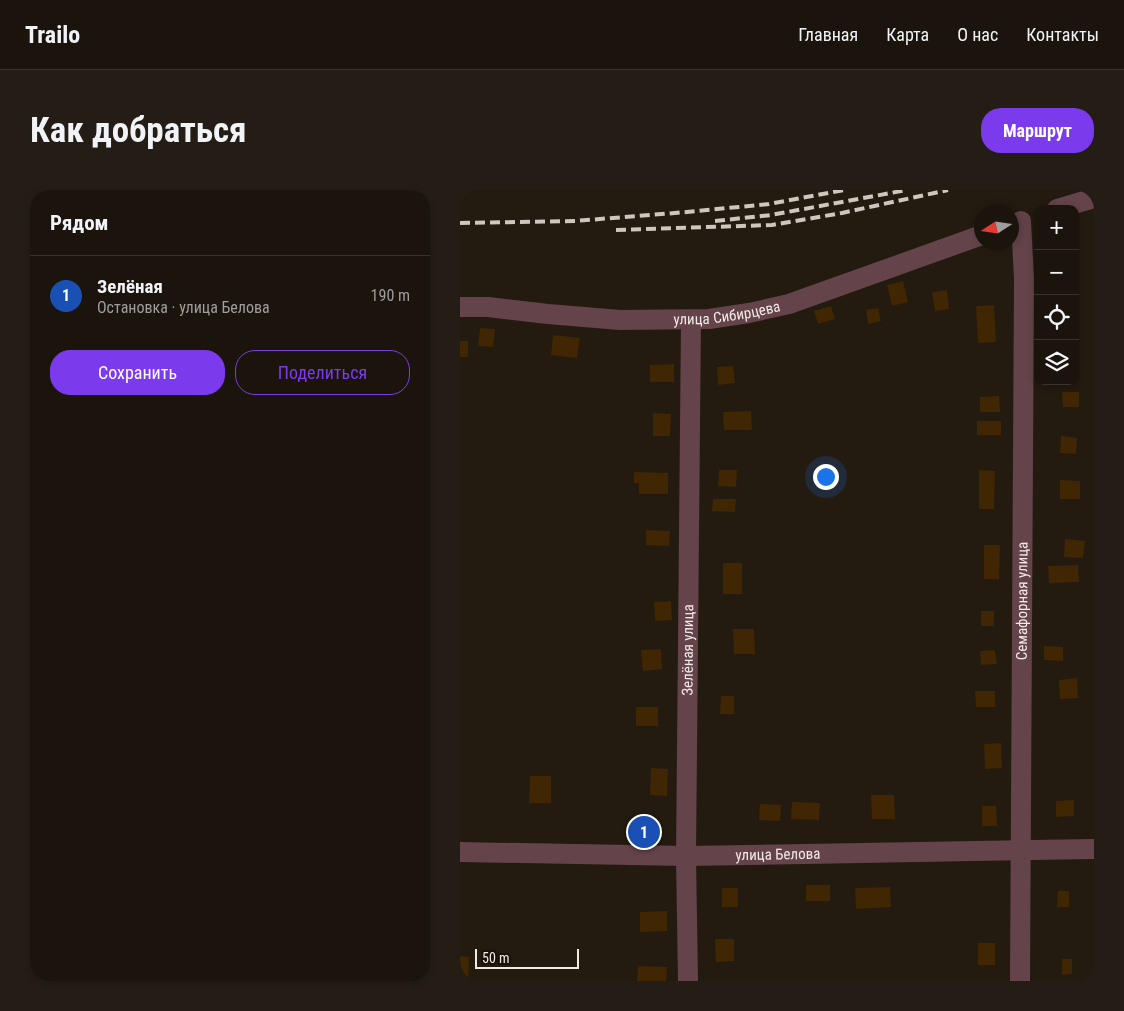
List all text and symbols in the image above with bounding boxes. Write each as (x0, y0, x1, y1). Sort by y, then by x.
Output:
text: Trailo (25, 21, 80, 49)
text: Главная (798, 24, 858, 45)
text: Карта (886, 24, 929, 45)
text: О нас (957, 24, 998, 45)
text: Контакты (1026, 24, 1099, 45)
button: Маршрут (981, 108, 1094, 153)
text: Как добраться (30, 110, 246, 151)
north arrow (974, 205, 1019, 250)
map controls (1034, 205, 1079, 385)
button: + (1034, 205, 1079, 250)
text: Рядом (50, 211, 109, 235)
button: − (1034, 250, 1079, 295)
text: Зелёная (97, 275, 163, 298)
text: 1 (62, 286, 70, 305)
text: 190 m (371, 286, 410, 305)
button: locate (1034, 295, 1079, 340)
street label: улица Сибирцева (673, 297, 782, 328)
text: Остановка · улица Белова (97, 298, 270, 317)
button: layers (1034, 340, 1079, 385)
button: Сохранить (50, 350, 225, 395)
button: Поделиться (235, 350, 410, 395)
your location (813, 464, 839, 490)
street label: Семафорная улица (1013, 542, 1032, 660)
street label: Зелёная улица (678, 604, 697, 696)
pin: 1 (628, 813, 660, 851)
street label: улица Белова (735, 845, 821, 864)
scale bar (475, 946, 579, 969)
text: 50 m (482, 950, 510, 966)

